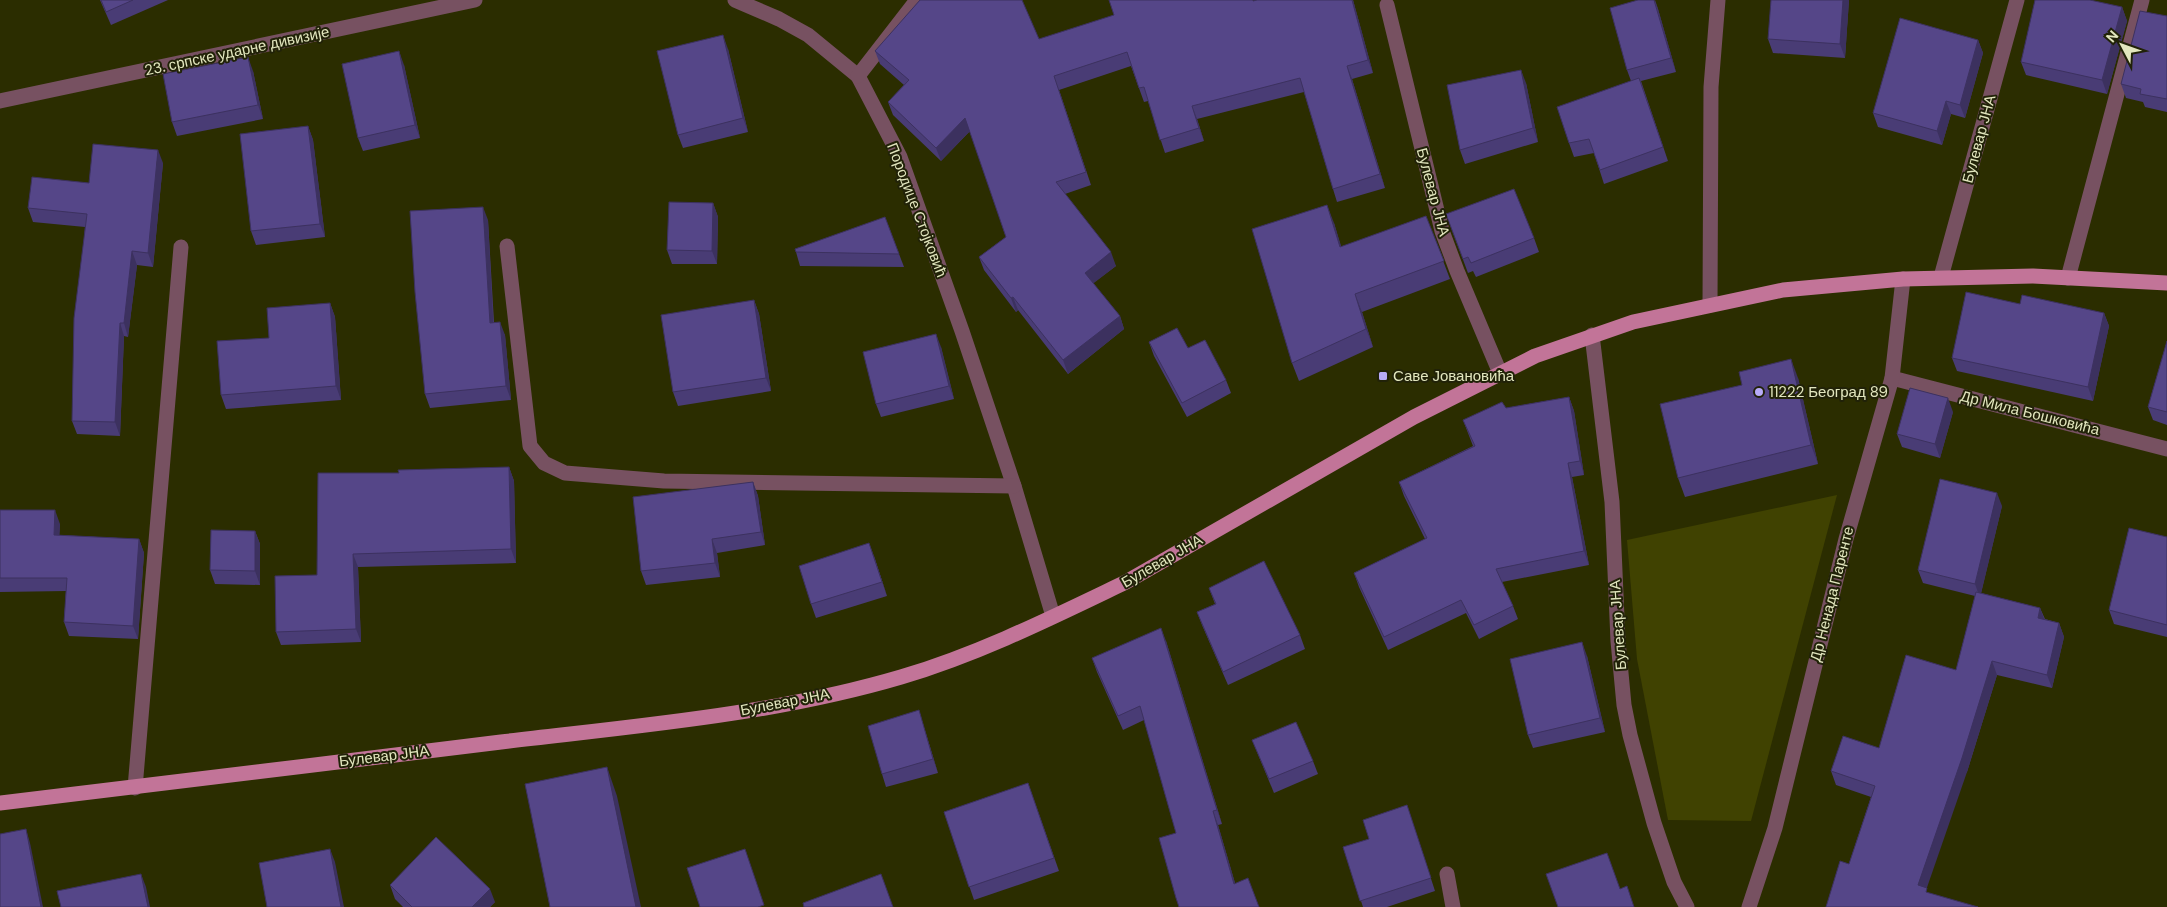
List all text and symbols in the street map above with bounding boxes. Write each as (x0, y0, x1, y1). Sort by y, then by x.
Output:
north arrow (2097, 20, 2147, 70)
street label: 23. српске ударне дивизије (143, 22, 331, 80)
text: N (2102, 27, 2122, 46)
street label: Булевар ЈНА (1958, 93, 2000, 185)
street label: Породице Стојковић (882, 140, 952, 280)
street label: Булевар ЈНА (1412, 146, 1454, 238)
place label: Саве Јовановића (1393, 366, 1515, 386)
marker: Саве Јовановића (1377, 370, 1389, 382)
place label: 11222 Београд 89 (1769, 382, 1888, 402)
marker: 11222 Београд 89 (1753, 386, 1765, 398)
street label: Др Мила Бошковића (1958, 386, 2102, 440)
street label: Др Ненада Паренте (1806, 524, 1858, 664)
street label: Булевар ЈНА (1118, 530, 1206, 592)
street label: Булевар ЈНА (1605, 579, 1631, 671)
street label: Булевар ЈНА (739, 684, 831, 720)
street label: Булевар ЈНА (338, 741, 430, 771)

